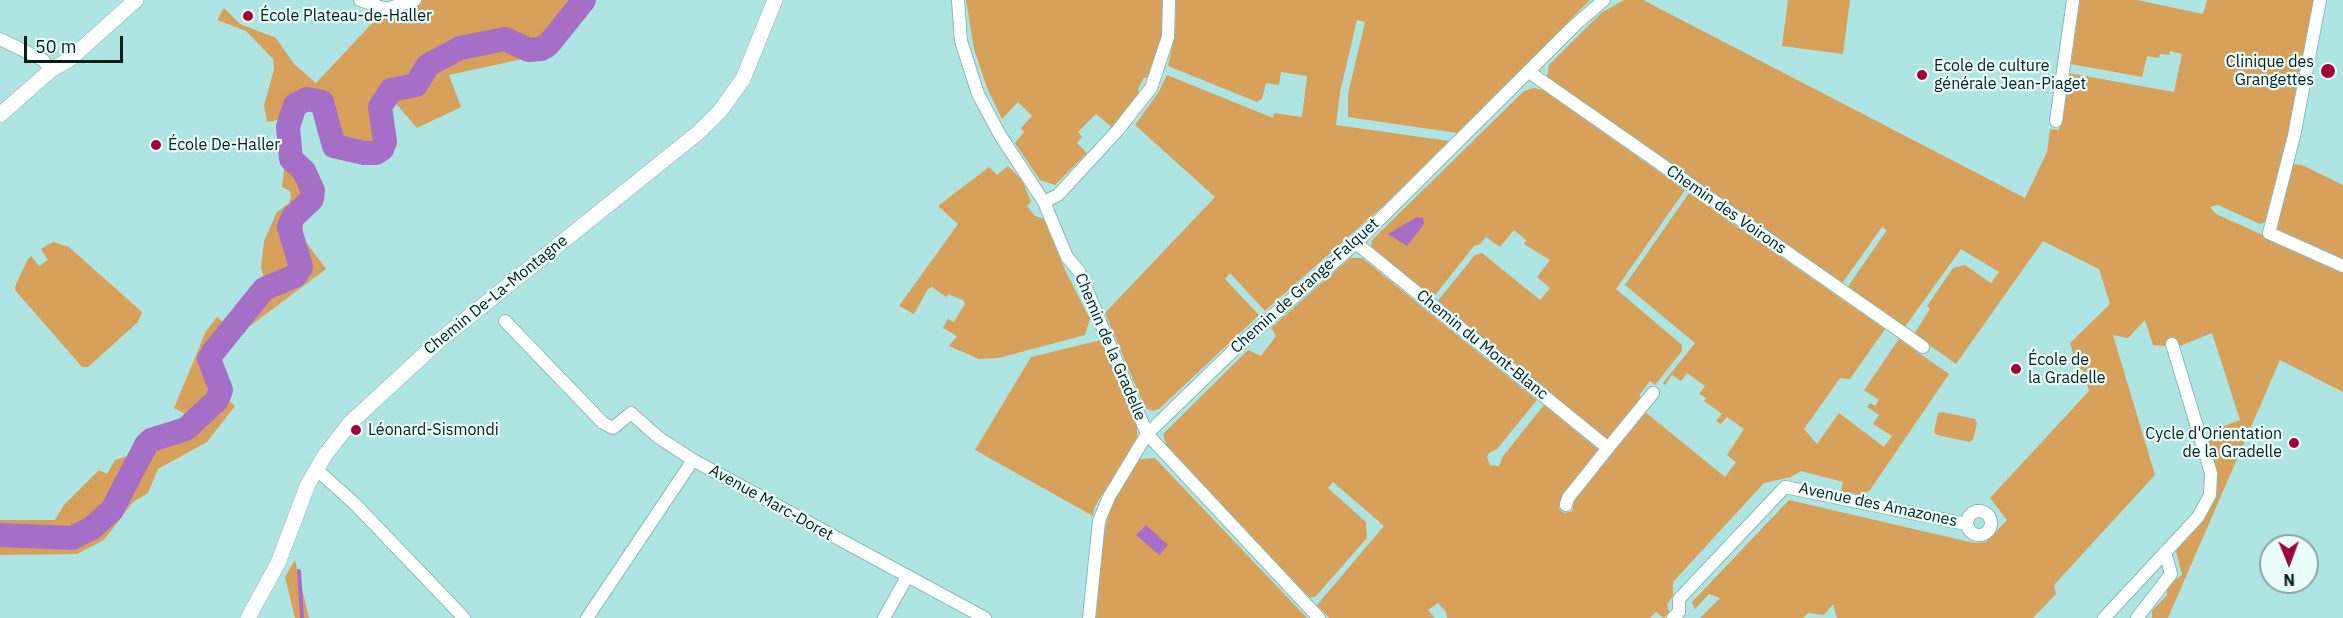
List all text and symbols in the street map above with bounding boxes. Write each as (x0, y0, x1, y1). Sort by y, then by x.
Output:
place label: École Plateau-de-Haller (260, 6, 432, 26)
marker: École Plateau-de-Haller (241, 9, 255, 23)
scale bar (27, 24, 126, 62)
text: 50 m (35, 35, 77, 58)
place label: Clinique des Grangettes (2226, 52, 2314, 90)
place label: Ecole de culture générale Jean-Piaget (1934, 56, 2086, 94)
marker: Clinique des Grangettes (2319, 62, 2337, 80)
marker: Ecole de culture générale Jean-Piaget (1915, 68, 1929, 82)
place label: École De-Haller (168, 135, 280, 155)
marker: École De-Haller (149, 138, 163, 152)
street label: Chemin des Voirons (1662, 161, 1790, 259)
street label: Chemin de Grange-Falquet (1227, 214, 1383, 358)
street label: Chemin De-La-Montagne (420, 231, 572, 359)
street label: Chemin de la Gradelle (1070, 270, 1150, 424)
street label: Chemin du Mont-Blanc (1412, 286, 1552, 404)
place label: École de la Gradelle (2028, 350, 2106, 388)
marker: École de la Gradelle (2009, 362, 2023, 376)
place label: Léonard-Sismondi (368, 420, 499, 440)
marker: Léonard-Sismondi (349, 423, 363, 437)
place label: Cycle d'Orientation de la Gradelle (2145, 424, 2282, 462)
marker: Cycle d'Orientation de la Gradelle (2287, 436, 2301, 450)
street label: Avenue Marc-Doret (706, 461, 836, 545)
street label: Avenue des Amazones (1797, 479, 1959, 531)
north arrow (2259, 534, 2319, 594)
text: N (2283, 570, 2295, 590)

